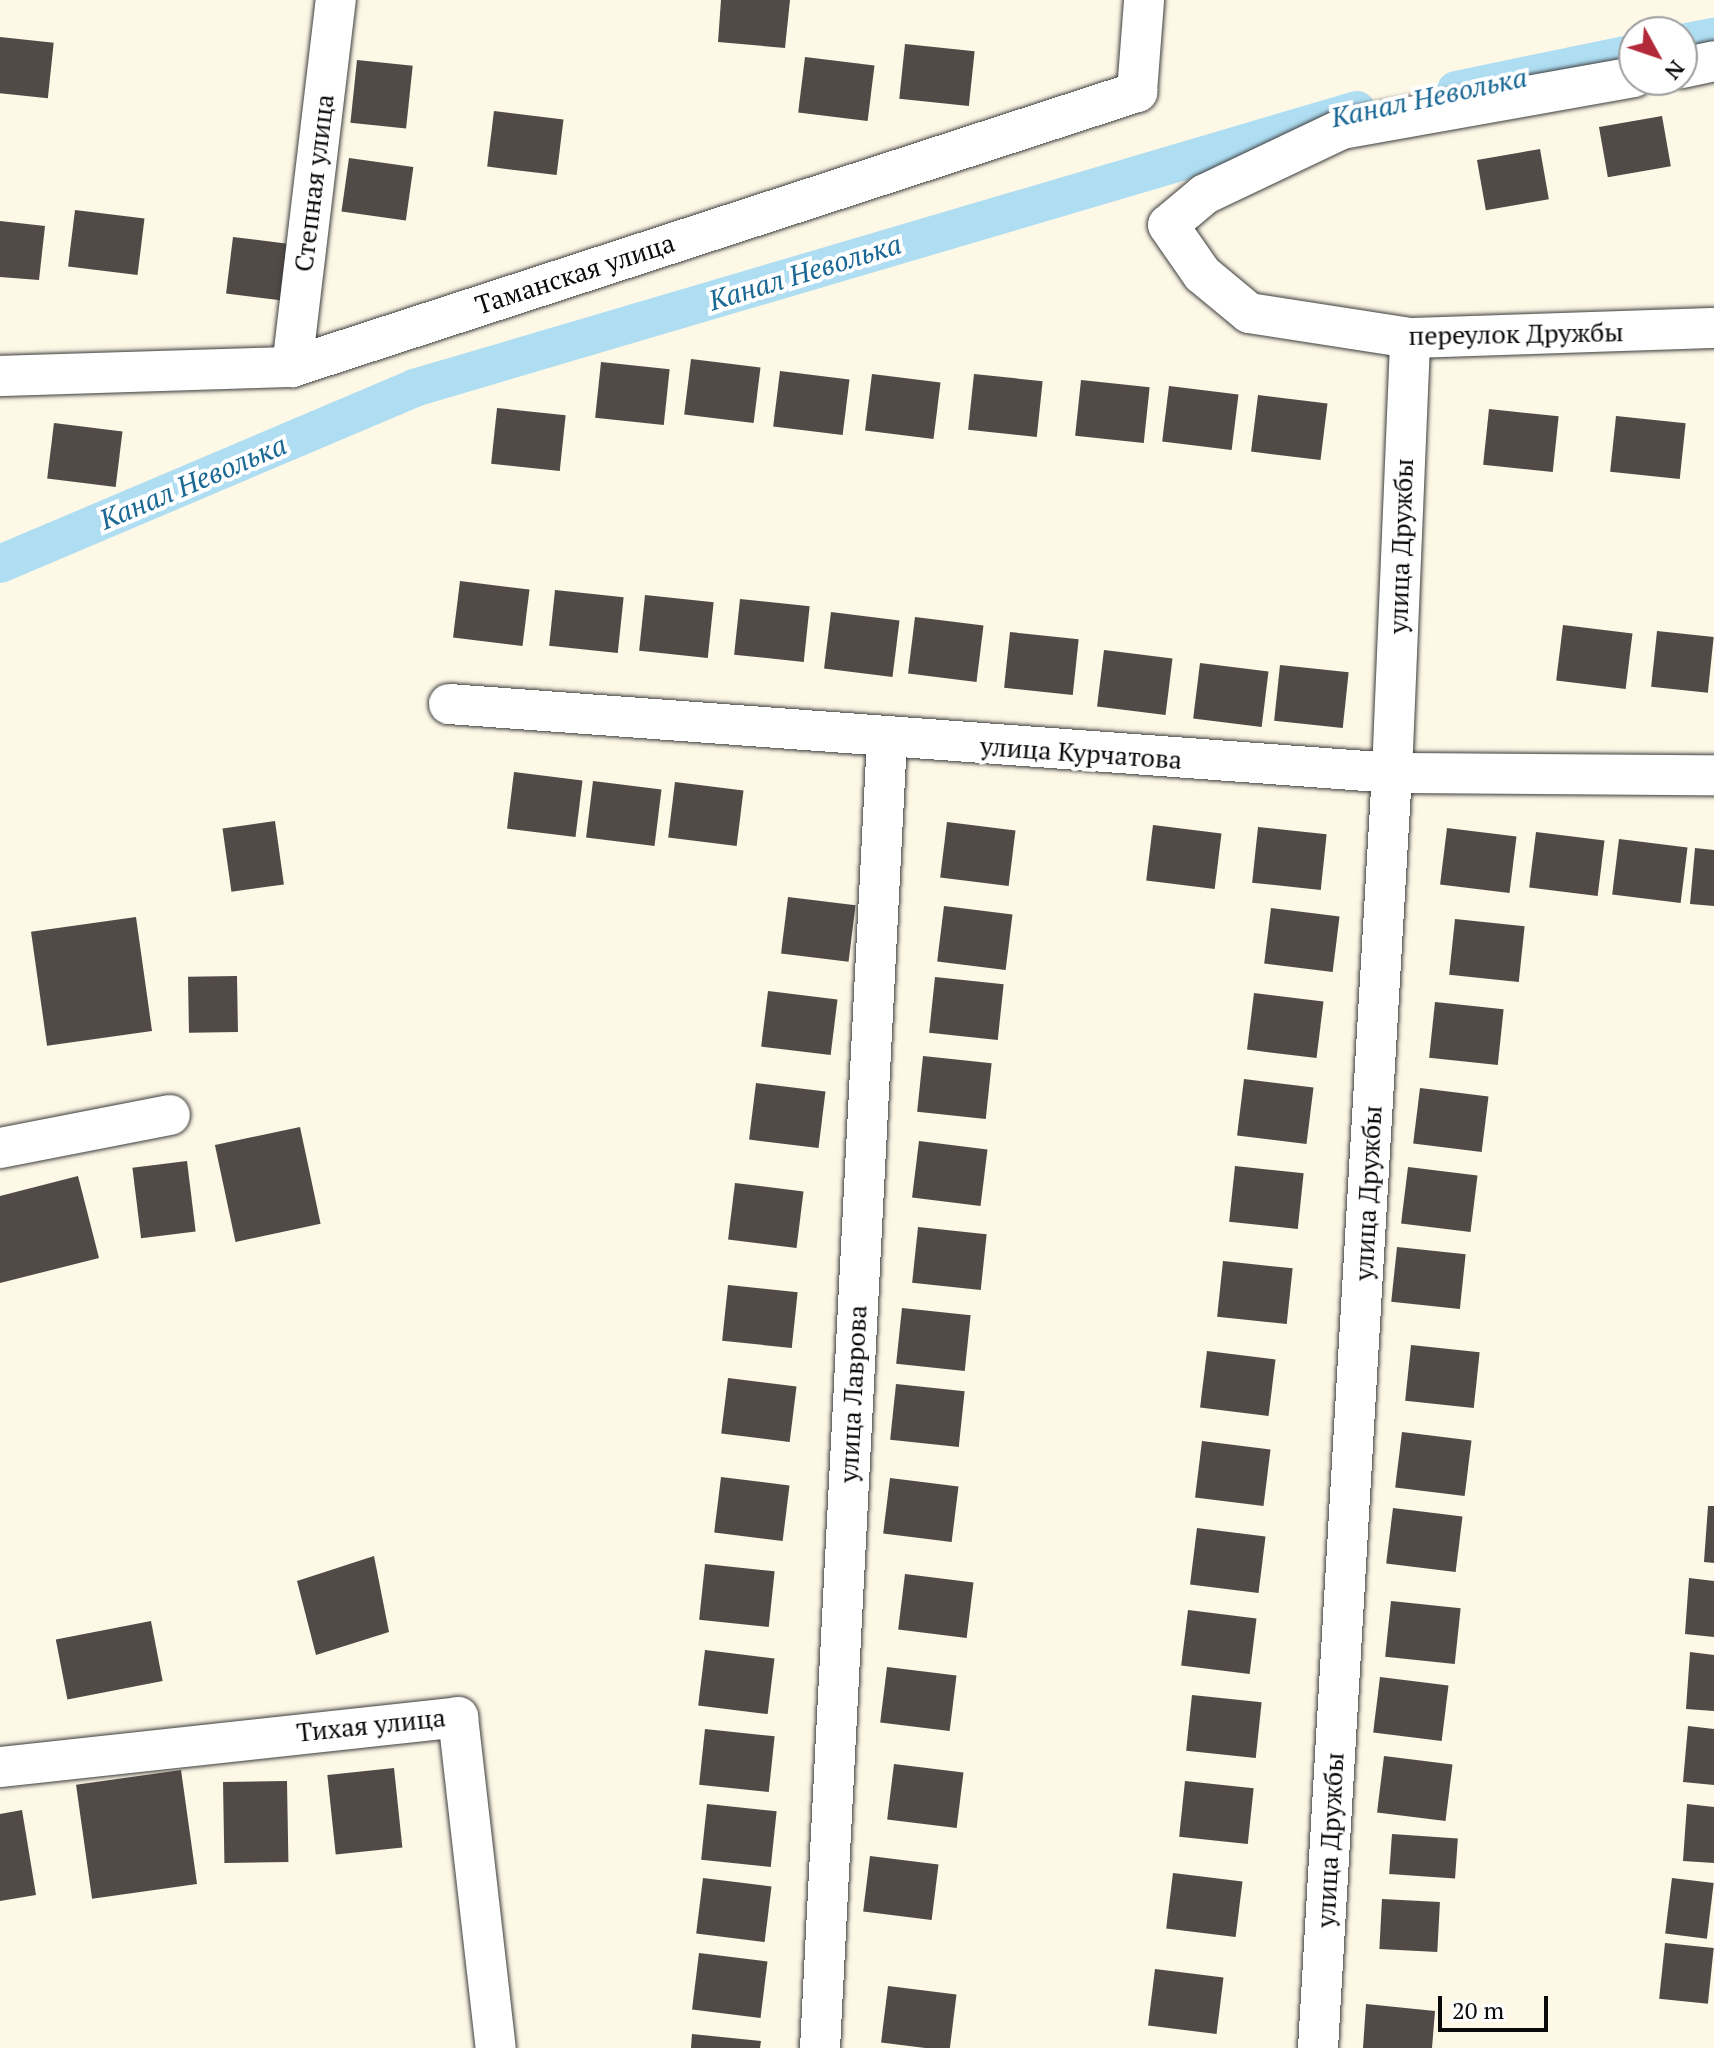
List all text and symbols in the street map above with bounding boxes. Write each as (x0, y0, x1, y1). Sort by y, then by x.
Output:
north arrow (1618, 16, 1698, 96)
text: N (1659, 55, 1692, 86)
water label: Канал Неволька (1328, 60, 1530, 134)
street label: Степная улица (288, 92, 340, 274)
street label: Таманская улица (471, 227, 679, 321)
water label: Канал Неволька (705, 227, 905, 317)
street label: переулок Дружбы (1408, 317, 1624, 351)
water label: Канал Неволька (95, 428, 291, 536)
street label: улица Дружбы (1382, 458, 1420, 634)
street label: улица Курчатова (979, 730, 1183, 776)
street label: улица Дружбы (1348, 1105, 1388, 1281)
street label: улица Лаврова (833, 1304, 873, 1484)
street label: Тихая улица (295, 1702, 447, 1748)
street label: улица Дружбы (1310, 1752, 1350, 1928)
scale bar (1442, 1980, 1552, 2030)
text: 20 m (1452, 1994, 1504, 2026)

